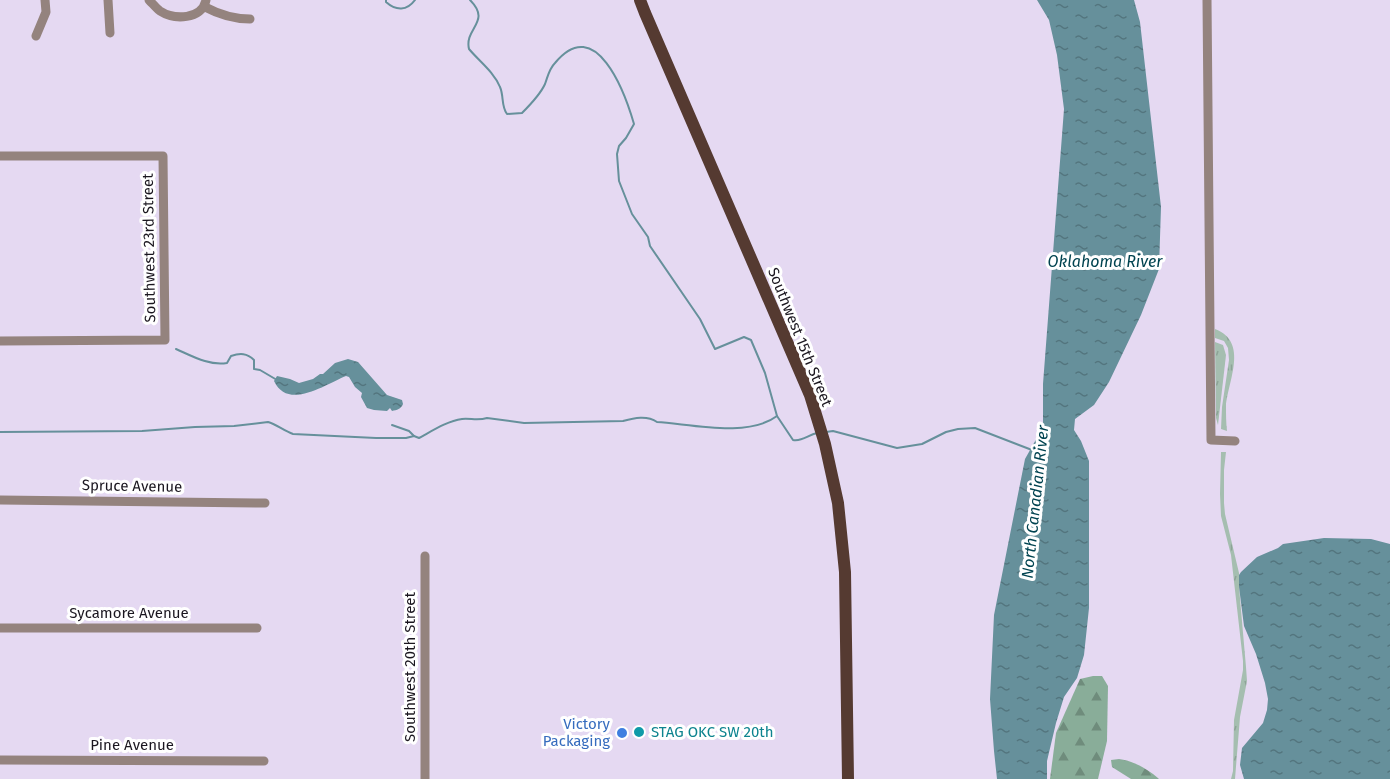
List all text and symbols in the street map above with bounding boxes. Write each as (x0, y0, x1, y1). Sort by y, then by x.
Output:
street label: Southwest 23rd Street (139, 173, 159, 323)
water label: Oklahoma River (1048, 252, 1163, 271)
street label: Southwest 15th Street (764, 265, 836, 410)
water label: North Canadian River (1018, 424, 1053, 580)
street label: Spruce Avenue (82, 476, 182, 496)
street label: Southwest 20th Street (401, 591, 419, 742)
street label: Sycamore Avenue (69, 604, 189, 622)
place label: Victory Packaging (543, 715, 611, 750)
place label: STAG OKC SW 20th (651, 723, 774, 741)
marker: STAG OKC SW 20th (632, 725, 646, 739)
marker: Victory Packaging (615, 726, 629, 740)
street label: Pine Avenue (90, 736, 174, 754)

